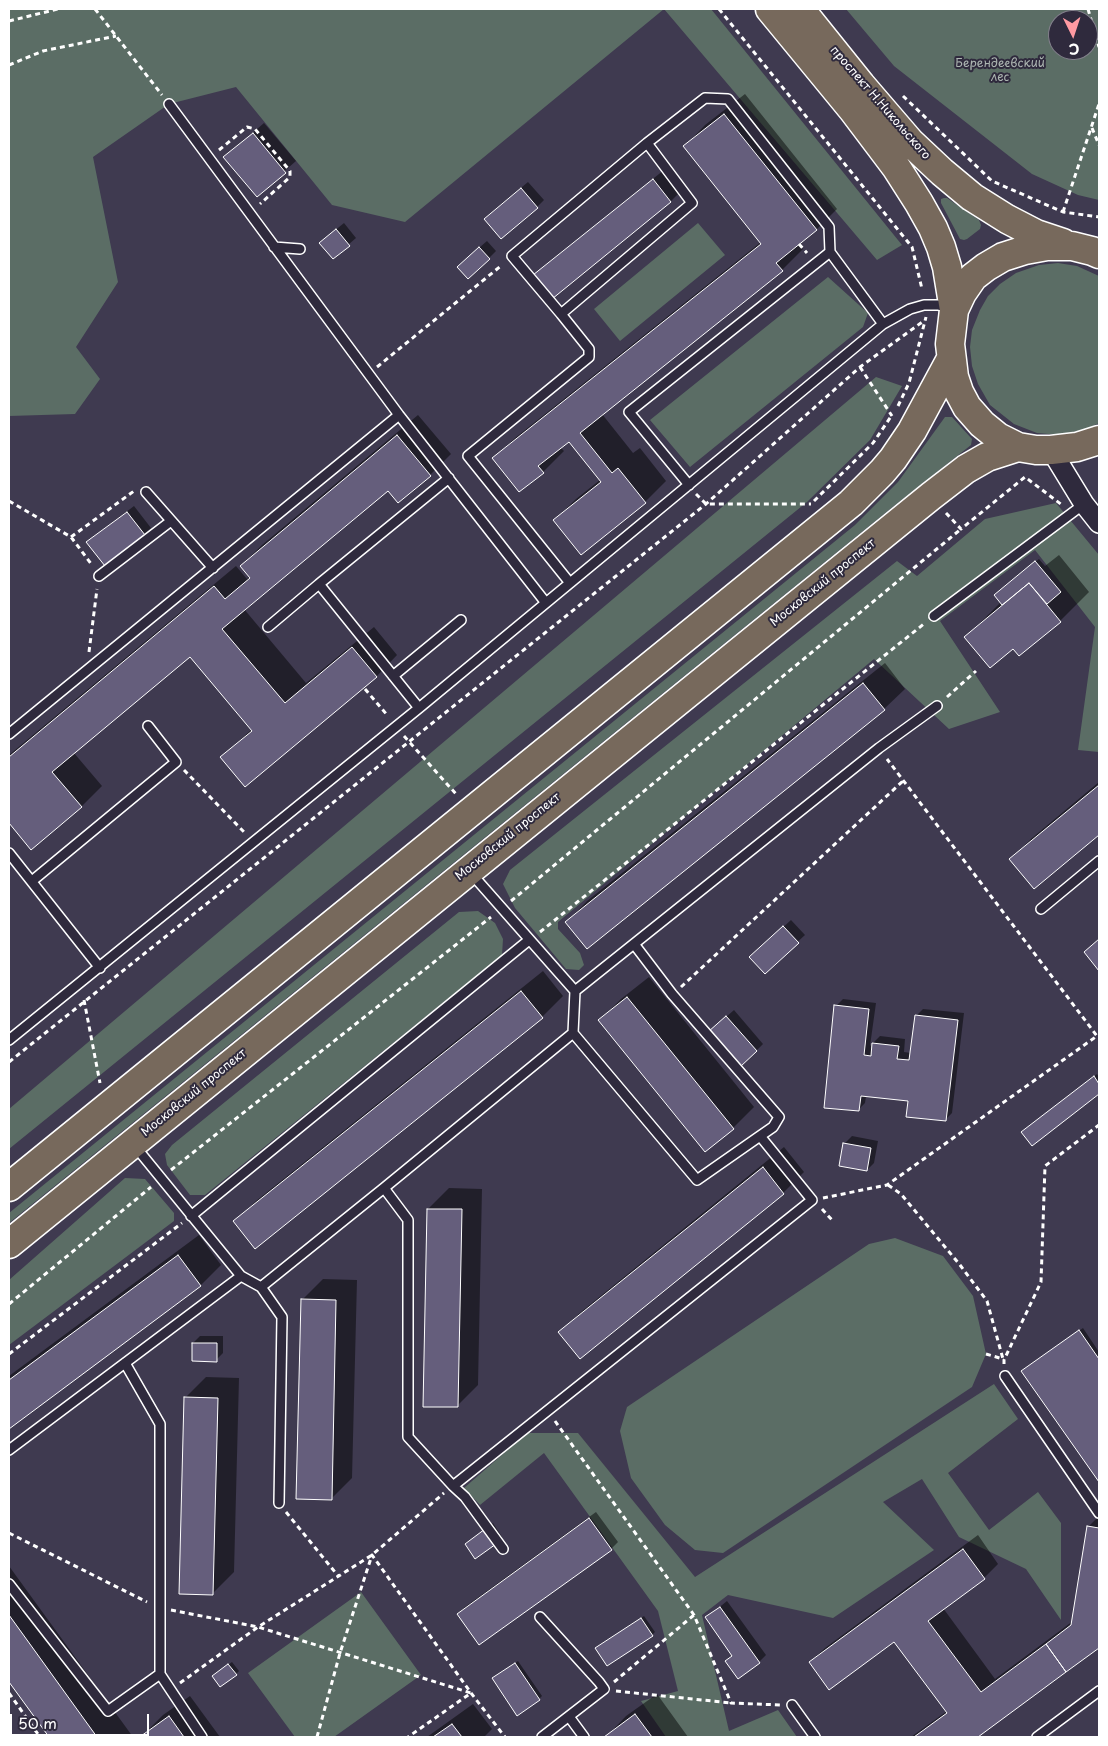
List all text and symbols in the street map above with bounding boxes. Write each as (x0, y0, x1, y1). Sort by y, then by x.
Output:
north arrow (1048, 10, 1098, 60)
text: С (1068, 39, 1080, 60)
street label: проспект Н.Никольского (827, 43, 933, 163)
park label: Берендеевский лес (955, 57, 1045, 85)
street label: Московский проспект (768, 536, 878, 630)
street label: Московский проспект (453, 790, 563, 884)
street label: Московский проспект (139, 1046, 249, 1140)
scale bar (12, 1704, 151, 1736)
text: 50 m (18, 1711, 57, 1734)

